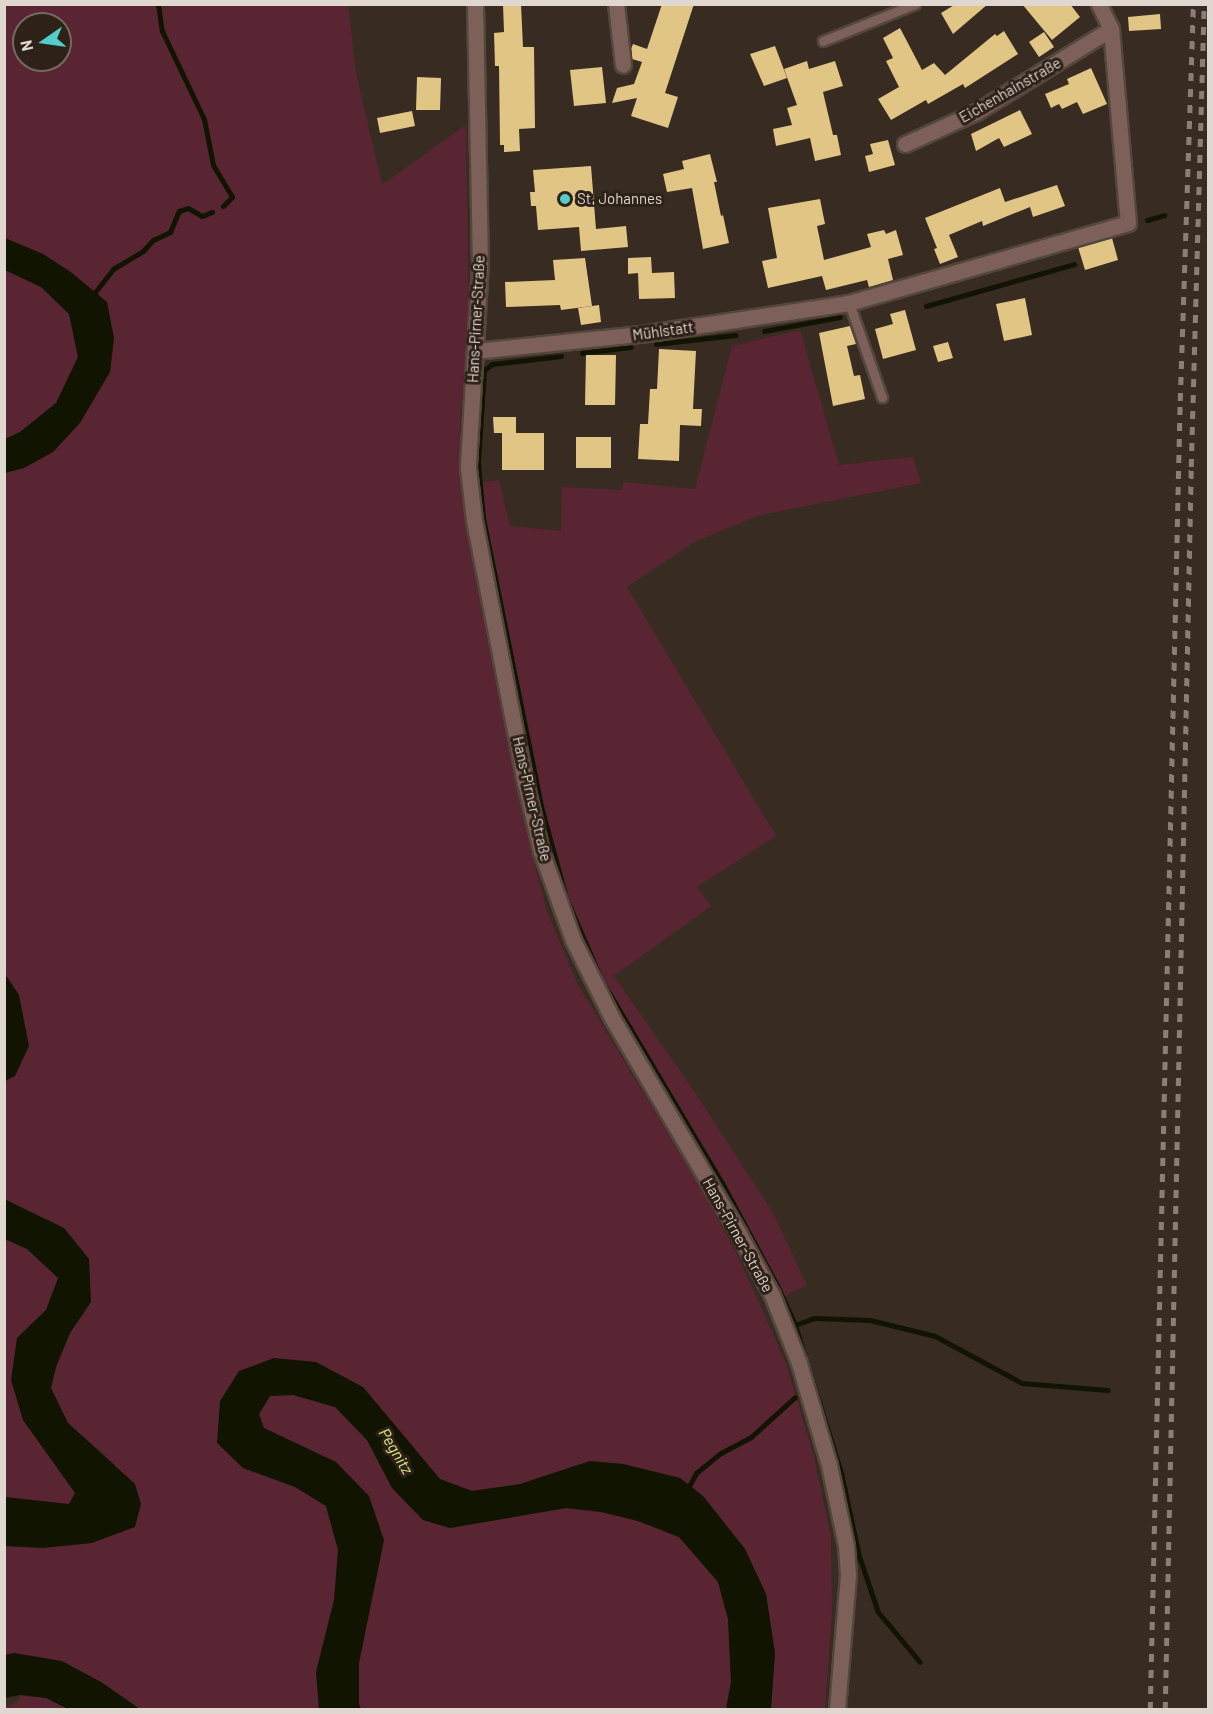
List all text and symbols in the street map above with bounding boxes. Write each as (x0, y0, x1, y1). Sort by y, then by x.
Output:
north arrow (12, 12, 72, 72)
text: N (15, 38, 36, 53)
street label: Eichenhainstraße (956, 54, 1064, 126)
place label: St. Johannes (577, 190, 662, 208)
marker: St. Johannes (558, 192, 572, 206)
street label: Hans-Pirner-Straße (464, 255, 488, 383)
street label: Mühlstatt (631, 318, 695, 344)
street label: Hans-Pirner-Straße (509, 735, 555, 863)
street label: Hans-Pirner-Straße (699, 1175, 777, 1295)
water label: Pegnitz (375, 1424, 417, 1478)

